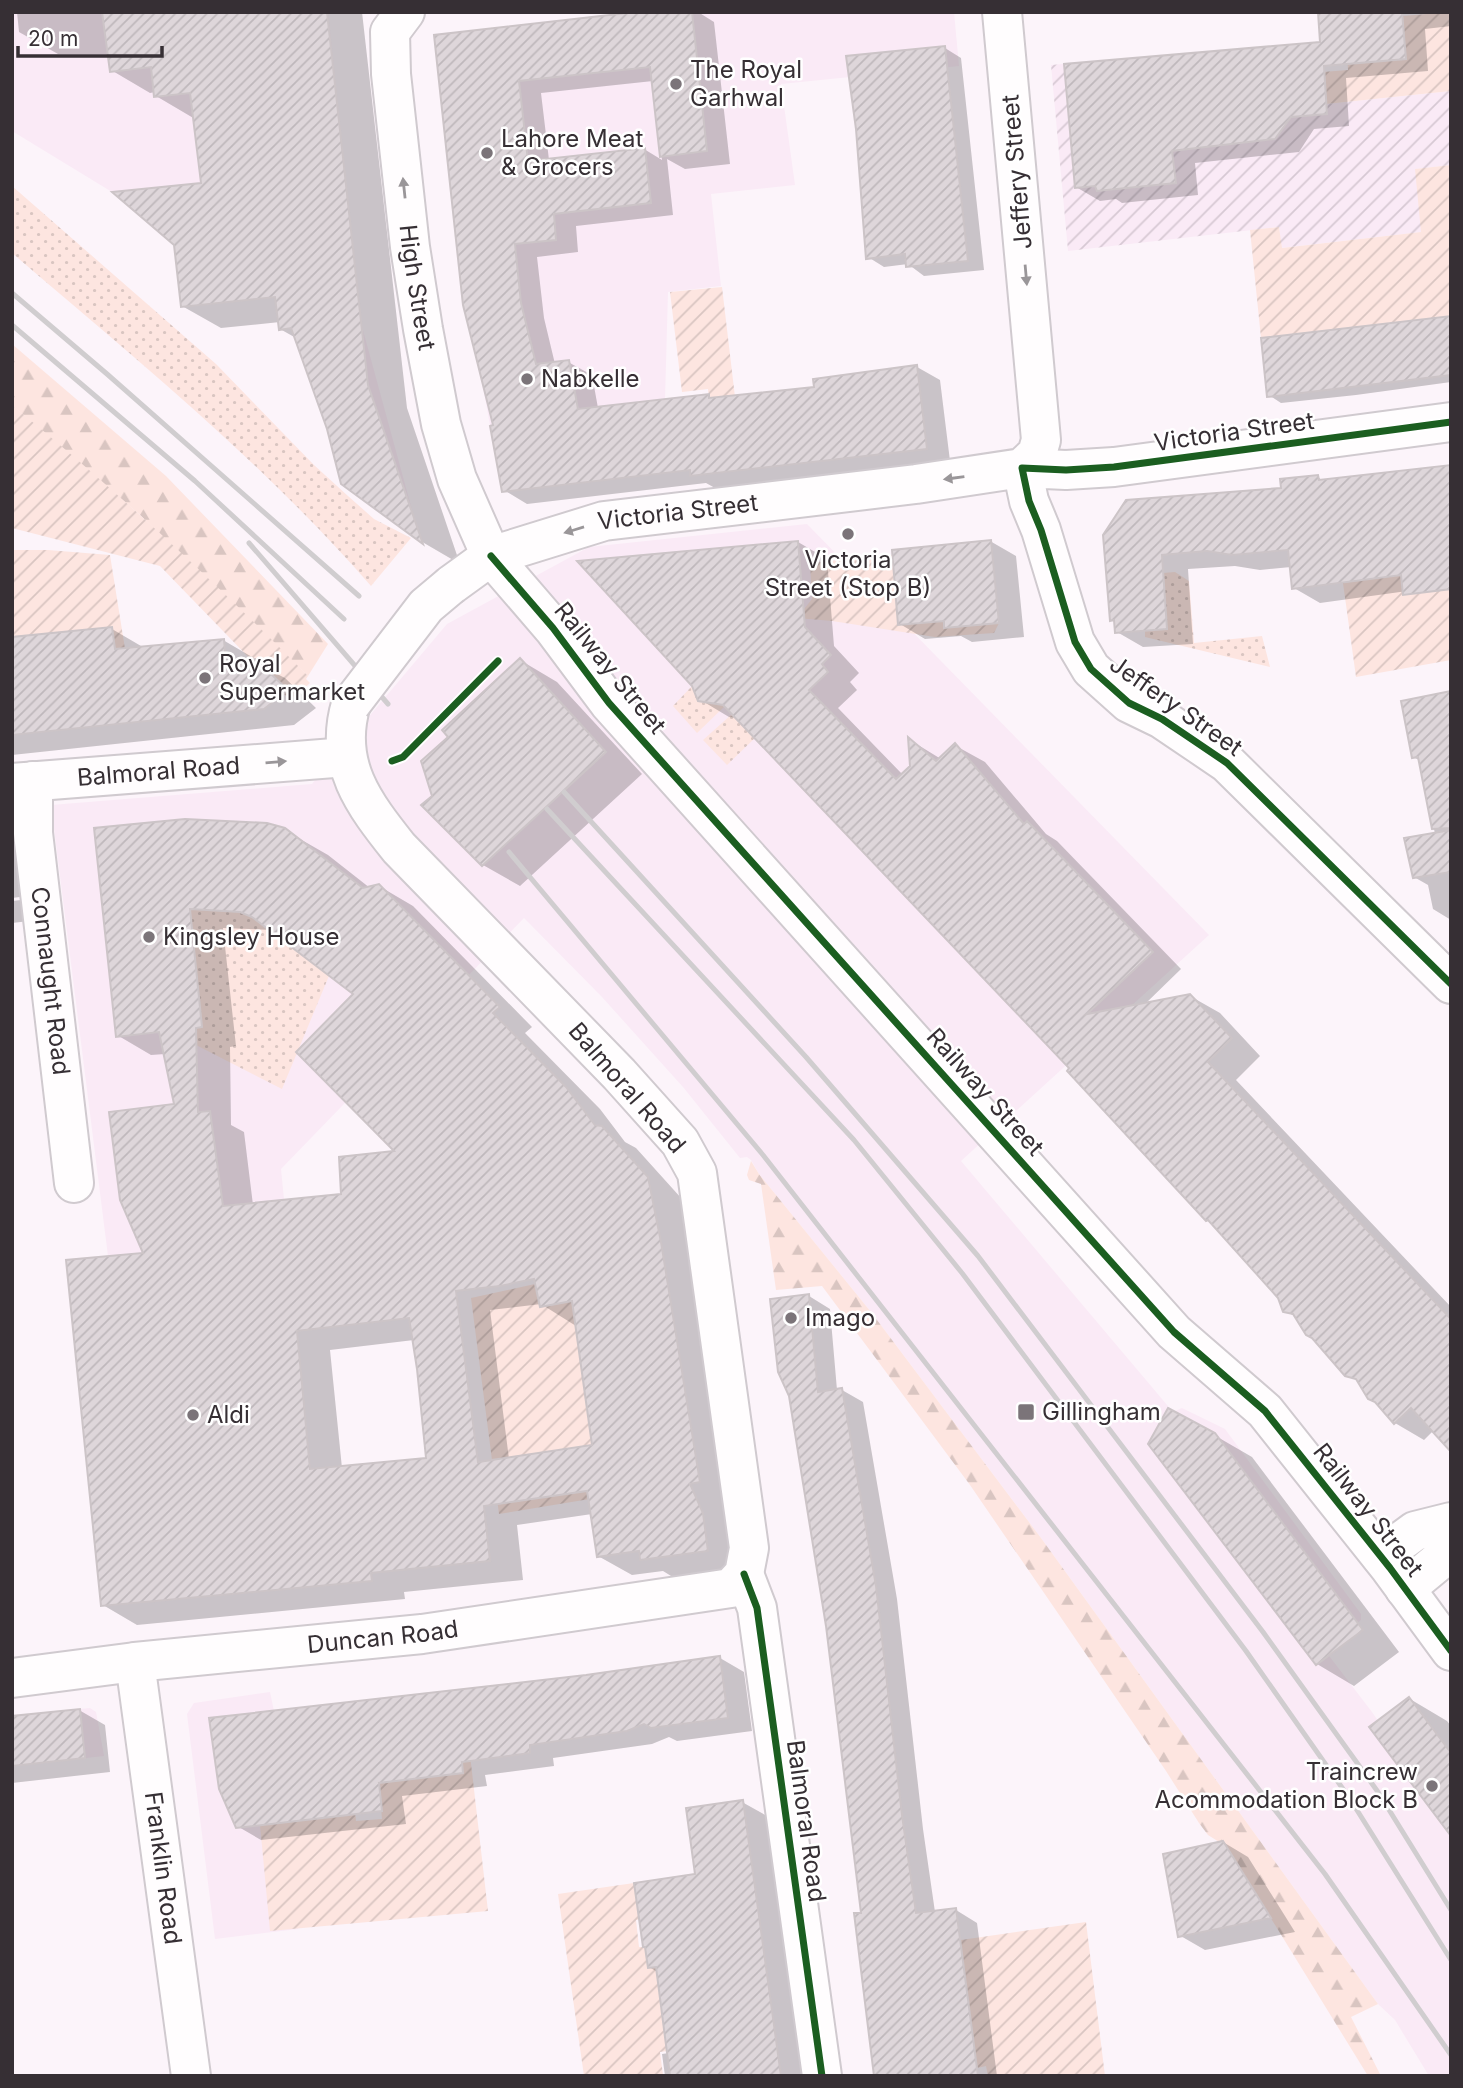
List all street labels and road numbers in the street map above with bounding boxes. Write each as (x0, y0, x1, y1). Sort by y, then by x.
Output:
street label: Jeffery Street (995, 93, 1038, 251)
street label: High Street (394, 223, 442, 353)
street label: Victoria Street (1152, 406, 1316, 457)
street label: Victoria Street (596, 488, 760, 536)
street label: Railway Street (548, 596, 672, 740)
street label: Jeffery Street (1104, 649, 1248, 762)
street label: Balmoral Road (76, 750, 241, 792)
street label: Connaught Road (25, 885, 76, 1077)
street label: Balmoral Road (563, 1017, 692, 1159)
street label: Railway Street (921, 1022, 1050, 1161)
street label: Railway Street (1307, 1437, 1430, 1582)
street label: Duncan Road (306, 1614, 460, 1659)
street label: Balmoral Road (781, 1738, 832, 1904)
street label: Franklin Road (139, 1790, 188, 1946)

